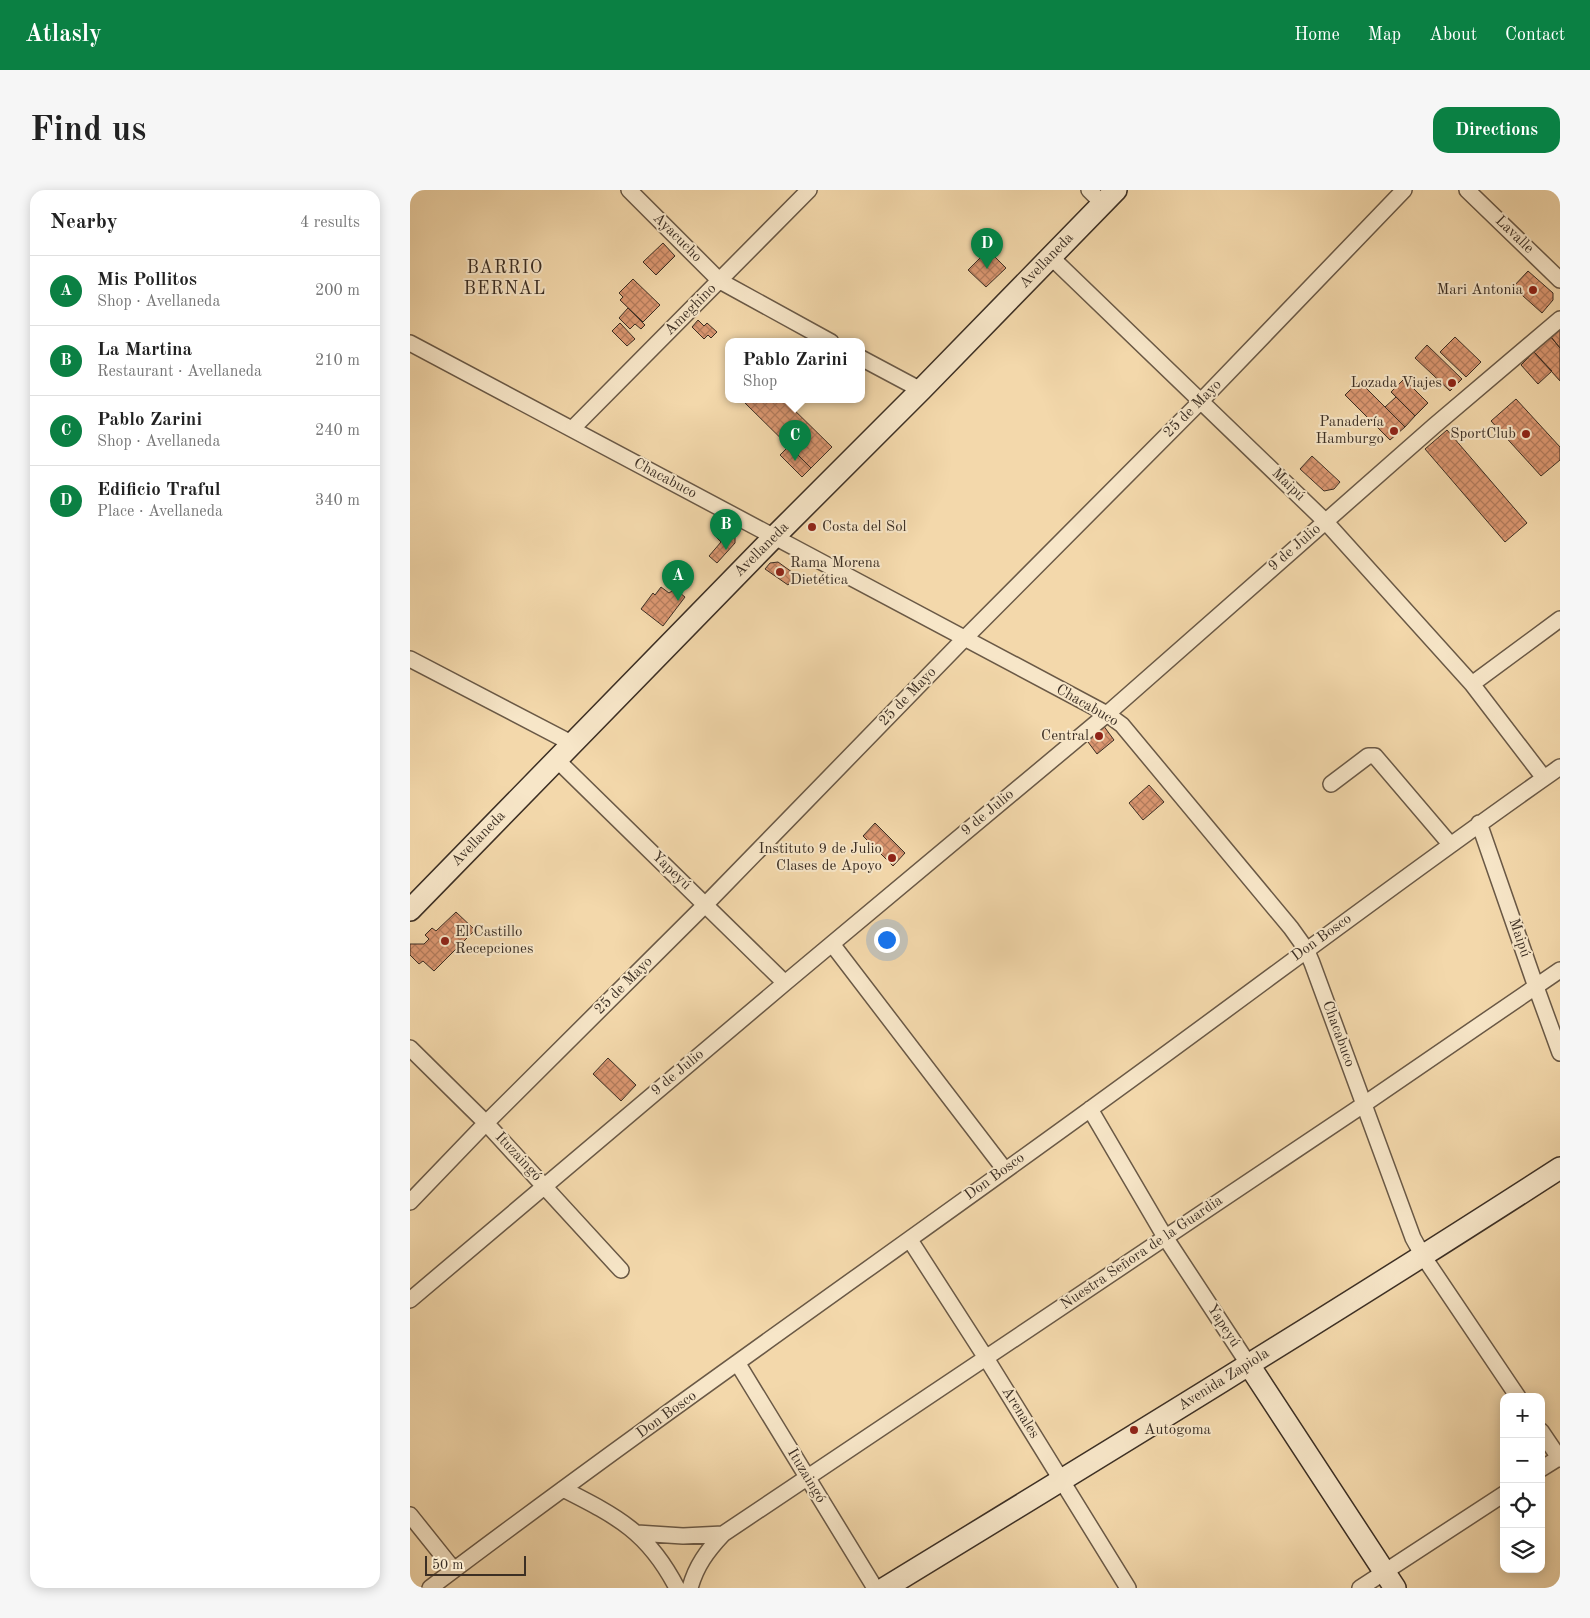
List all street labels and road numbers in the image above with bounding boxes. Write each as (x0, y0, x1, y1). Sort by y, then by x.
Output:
street label: Ayacucho (650, 211, 704, 265)
street label: Lavalle (1492, 213, 1536, 257)
street label: Avellaneda (1017, 230, 1077, 292)
street label: Ameghino (662, 281, 720, 339)
street label: 25 de Mayo (1161, 377, 1225, 441)
street label: Chacabuco (631, 456, 699, 502)
street label: Maipú (1268, 466, 1308, 504)
street label: Avellaneda (732, 519, 793, 580)
street label: 9 de Julio (1266, 522, 1324, 574)
street label: 25 de Mayo (877, 665, 939, 729)
street label: Chacabuco (1053, 682, 1121, 730)
street label: 9 de Julio (959, 787, 1017, 839)
street label: Avellaneda (449, 808, 509, 870)
street label: Yapeyú (649, 849, 693, 893)
street label: Don Bosco (1289, 911, 1355, 965)
street label: Maipú (1505, 917, 1533, 959)
street label: 25 de Mayo (592, 954, 656, 1018)
street label: Chacabuco (1319, 999, 1357, 1069)
street label: 9 de Julio (649, 1047, 707, 1099)
street label: Ituzaingó (492, 1130, 544, 1184)
street label: Don Bosco (962, 1150, 1028, 1204)
street label: Nuestra Señora de la Guardia (1058, 1193, 1226, 1313)
street label: Yapeyú (1204, 1302, 1242, 1350)
street label: Avenida Zapiola (1176, 1346, 1273, 1414)
street label: Arenales (998, 1385, 1042, 1441)
street label: Don Bosco (634, 1388, 700, 1442)
street label: Ituzaingó (784, 1446, 828, 1506)

